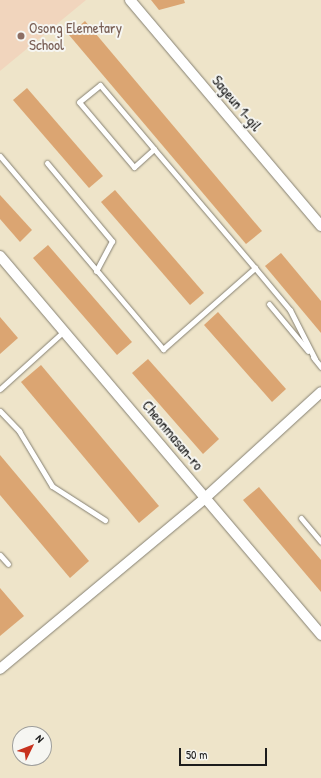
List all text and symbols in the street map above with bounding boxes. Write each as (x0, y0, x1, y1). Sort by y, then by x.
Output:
place label: Osong Elemetary School (29, 18, 122, 53)
marker: Osong Elemetary School (16, 31, 26, 41)
street label: Sageun 1-gil (209, 71, 265, 135)
street label: Cheonmasan-ro (139, 396, 207, 474)
north arrow (12, 726, 52, 766)
text: N (33, 732, 47, 745)
scale bar (181, 740, 269, 766)
text: 50 m (186, 746, 207, 763)

